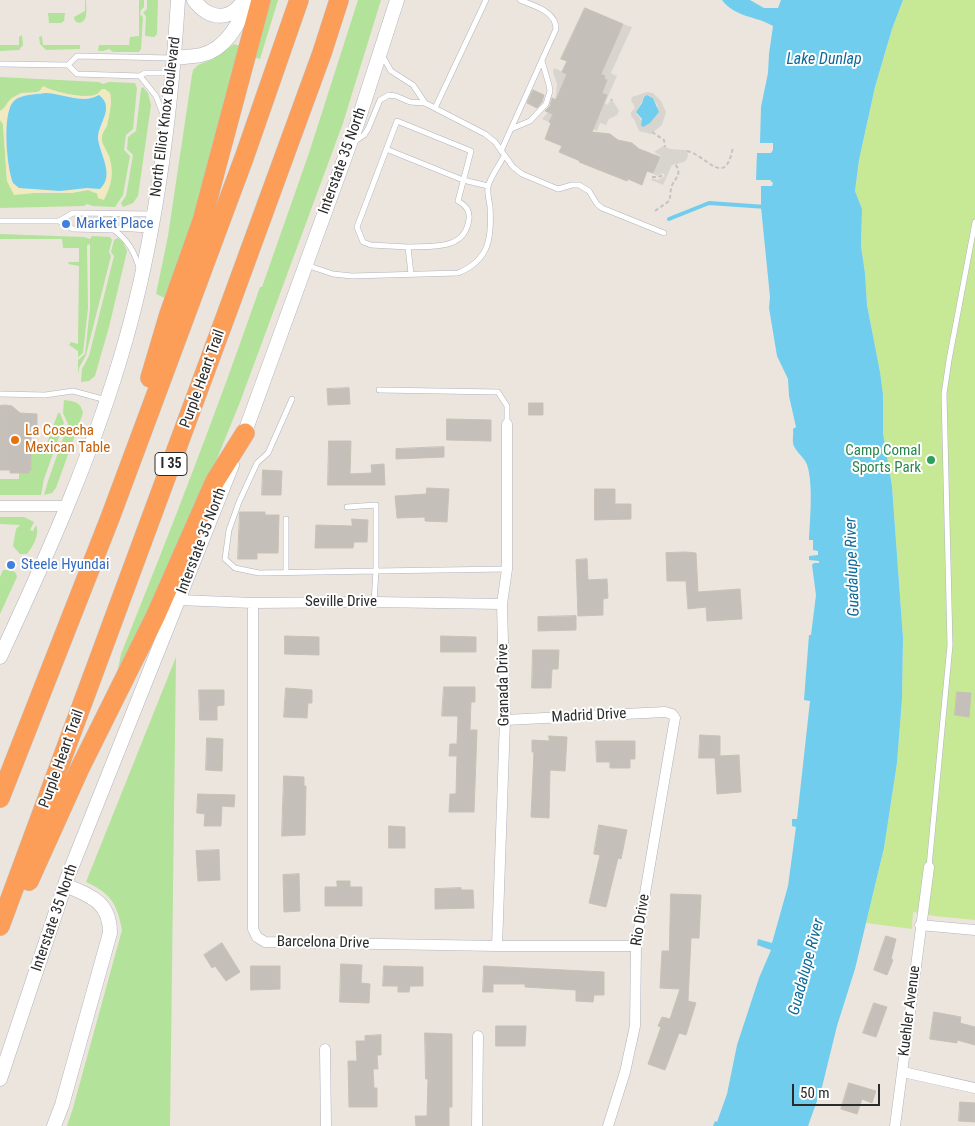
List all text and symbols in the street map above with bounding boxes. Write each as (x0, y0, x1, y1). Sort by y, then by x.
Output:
street label: North Elliot Knox Boulevard (147, 36, 185, 198)
water label: Lake Dunlap (786, 50, 862, 70)
street label: Interstate 35 North (315, 105, 371, 217)
place label: Market Place (76, 215, 154, 233)
marker: Market Place (60, 218, 72, 230)
street label: Purple Heart Trail (177, 327, 229, 431)
place label: La Cosecha Mexican Table (25, 422, 110, 457)
marker: La Cosecha Mexican Table (9, 434, 21, 446)
place label: Camp Comal Sports Park (845, 442, 921, 477)
road number: I 35 (155, 452, 187, 476)
marker: Camp Comal Sports Park (925, 454, 937, 466)
street label: Interstate 35 North (174, 485, 230, 597)
water label: Guadalupe River (842, 517, 864, 617)
place label: Steele Hyundai (21, 556, 109, 574)
marker: Steele Hyundai (5, 559, 17, 571)
street label: Seville Drive (305, 593, 377, 611)
street label: Granada Drive (494, 643, 514, 727)
street label: Madrid Drive (551, 705, 627, 727)
street label: Purple Heart Trail (36, 707, 88, 811)
street label: Interstate 35 North (28, 862, 82, 974)
street label: Rio Drive (628, 893, 654, 947)
water label: Guadalupe River (785, 917, 829, 1017)
street label: Barcelona Drive (277, 933, 369, 953)
street label: Kuehler Avenue (896, 965, 924, 1057)
scale bar (795, 1074, 882, 1106)
text: 50 m (800, 1084, 830, 1102)

